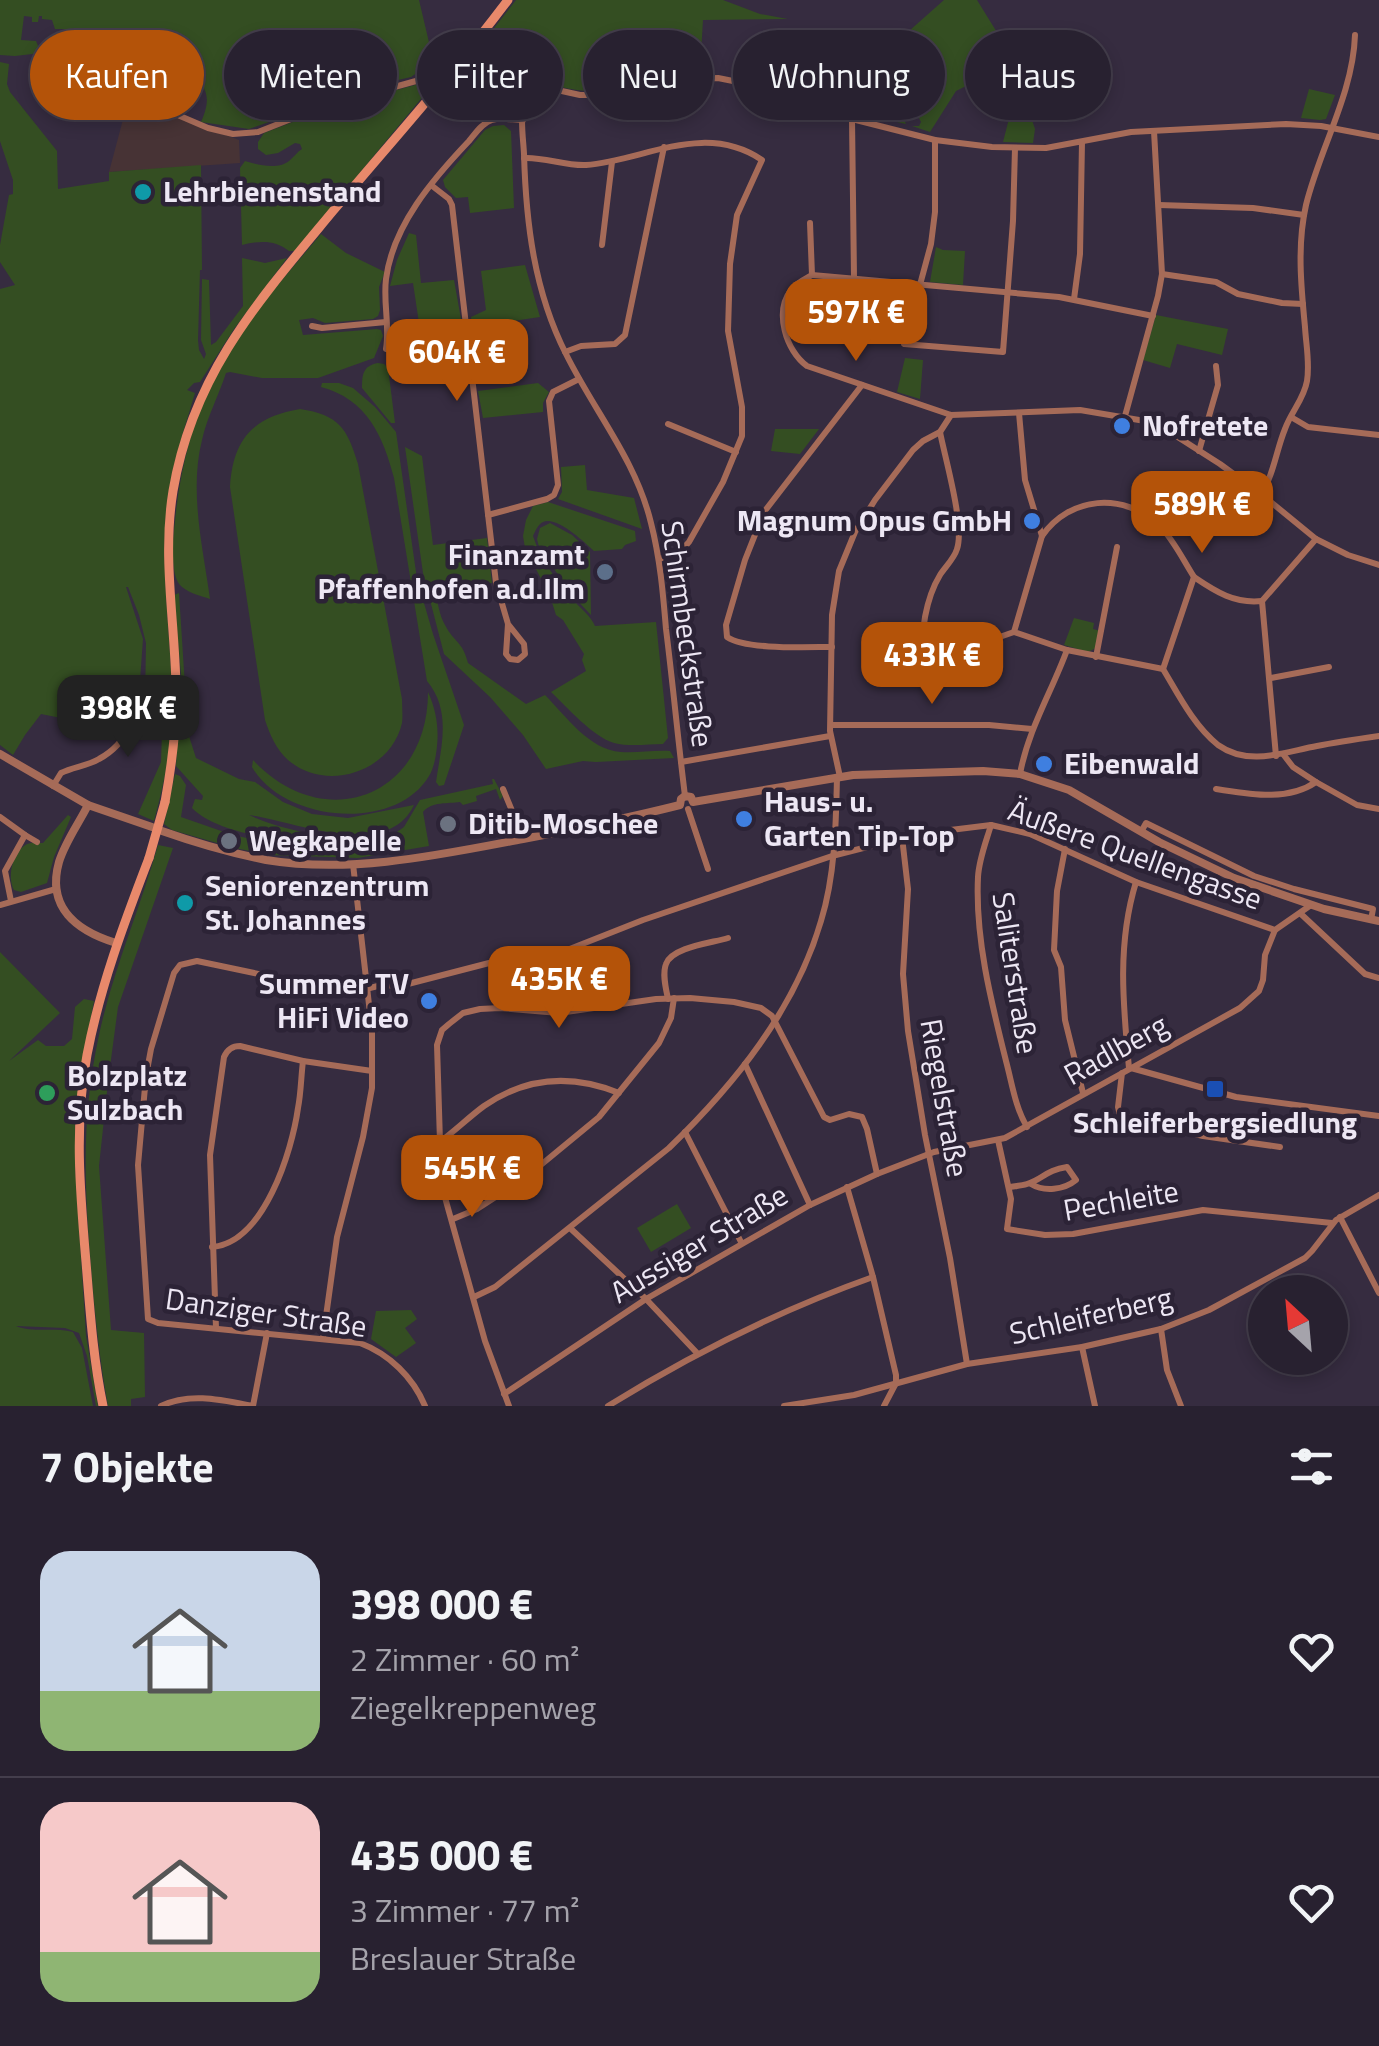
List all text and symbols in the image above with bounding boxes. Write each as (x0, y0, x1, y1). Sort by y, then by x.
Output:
chip: Kaufen (30, 30, 204, 120)
chip: Mieten (224, 30, 397, 120)
chip: Filter (417, 30, 563, 120)
chip: Neu (583, 30, 713, 120)
chip: Wohnung (733, 30, 945, 120)
chip: Haus (965, 30, 1111, 120)
place label: Lehrbienenstand (163, 168, 382, 214)
marker: Lehrbienenstand (132, 181, 154, 203)
pin: 597K € (775, 279, 937, 364)
text: 597K € (807, 287, 905, 335)
pin: 604K € (376, 319, 538, 404)
text: 604K € (408, 327, 506, 375)
place label: Nofretete (1142, 402, 1268, 448)
marker: Nofretete (1111, 415, 1133, 437)
pin: 589K € (1121, 471, 1283, 556)
text: 589K € (1153, 479, 1251, 527)
place label: Magnum Opus GmbH (737, 497, 1012, 543)
marker: Magnum Opus GmbH (1021, 510, 1043, 532)
street label: Schirmbeckstraße (649, 518, 727, 750)
place label: Finanzamt Pfaffenhofen a.d.Ilm (317, 531, 585, 611)
marker: Finanzamt Pfaffenhofen a.d.Ilm (594, 561, 616, 583)
pin: 433K € (851, 622, 1013, 707)
text: 433K € (883, 630, 981, 678)
pin: 398K € (47, 675, 209, 760)
text: 398K € (79, 683, 177, 731)
place label: Eibenwald (1064, 740, 1200, 786)
marker: Eibenwald (1033, 753, 1055, 775)
place label: Haus- u. Garten Tip-Top (764, 778, 955, 858)
street label: Äußere Quellengasse (1002, 787, 1269, 921)
place label: Ditib-Moschee (468, 800, 658, 846)
marker: Haus- u. Garten Tip-Top (733, 808, 755, 830)
marker: Ditib-Moschee (437, 813, 459, 835)
place label: Wegkapelle (249, 817, 402, 863)
marker: Wegkapelle (218, 830, 240, 852)
place label: Seniorenzentrum St. Johannes (205, 862, 429, 942)
street label: Saliterstraße (981, 889, 1051, 1057)
marker: Seniorenzentrum St. Johannes (174, 892, 196, 914)
pin: 435K € (478, 946, 640, 1031)
text: 435K € (510, 954, 608, 1002)
place label: Summer TV HiFi Video (259, 960, 409, 1040)
marker: Summer TV HiFi Video (418, 990, 440, 1012)
street label: Radlberg (1055, 1002, 1176, 1097)
street label: Riegelstraße (908, 1015, 982, 1181)
place label: Bolzplatz Sulzbach (67, 1052, 187, 1132)
marker: Schleiferbergsiedlung (1204, 1078, 1226, 1100)
marker: Bolzplatz Sulzbach (36, 1082, 58, 1104)
place label: Schleiferbergsiedlung (1073, 1099, 1357, 1145)
pin: 545K € (391, 1135, 553, 1220)
text: 545K € (423, 1143, 521, 1191)
street label: Pechleite (1060, 1167, 1182, 1233)
street label: Aussiger Straße (601, 1172, 796, 1314)
street label: Schleiferberg (1005, 1274, 1177, 1356)
street label: Danziger Straße (163, 1275, 370, 1349)
north arrow (1248, 1275, 1348, 1375)
map controls (1248, 1275, 1348, 1375)
text: 7 Objekte (40, 1434, 214, 1498)
icon: filters (1284, 1439, 1339, 1494)
text: 398 000 € (350, 1571, 533, 1635)
icon: home (120, 1591, 240, 1711)
icon: heart (1284, 1624, 1339, 1679)
text: 2 Zimmer · 60 m² (350, 1635, 579, 1683)
text: Ziegelkreppenweg (350, 1683, 596, 1731)
text: 435 000 € (350, 1822, 533, 1886)
icon: home (120, 1842, 240, 1962)
icon: heart (1284, 1875, 1339, 1930)
text: 3 Zimmer · 77 m² (350, 1886, 579, 1934)
text: Breslauer Straße (350, 1934, 576, 1982)

